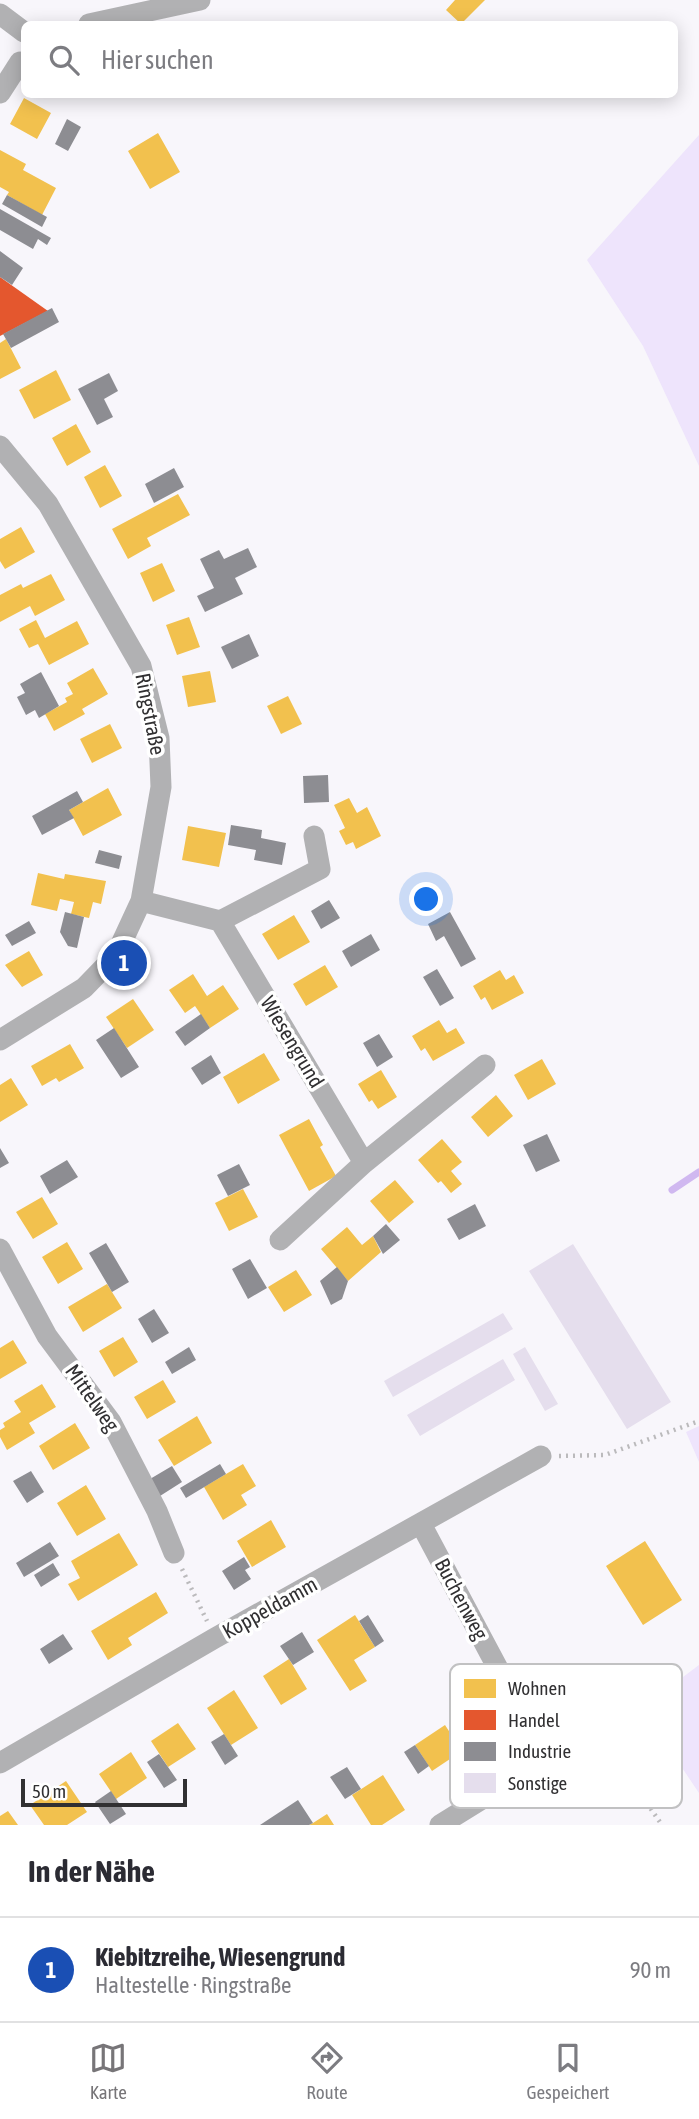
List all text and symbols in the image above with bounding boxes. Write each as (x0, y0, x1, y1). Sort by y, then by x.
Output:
search box (21, 21, 678, 98)
icon: search (45, 41, 83, 79)
text: Hier suchen (101, 45, 214, 75)
street label: Ringstraße (131, 671, 171, 757)
your location (409, 882, 443, 916)
pin: 1 (101, 937, 147, 989)
street label: Wiesengrund (256, 991, 329, 1091)
street label: Mittelweg (61, 1359, 125, 1436)
street label: Buchenweg (430, 1554, 493, 1643)
street label: Koppeldamm (218, 1571, 321, 1643)
legend (450, 1664, 682, 1808)
text: Wohnen (508, 1677, 566, 1699)
text: Handel (508, 1709, 560, 1731)
text: Industrie (508, 1740, 571, 1762)
text: Sonstige (508, 1772, 567, 1794)
scale bar (21, 1776, 187, 1808)
text: 50 m (32, 1780, 66, 1802)
text: In der Nähe (28, 1854, 155, 1888)
text: Kiebitzreihe, Wiesengrund (95, 1942, 345, 1972)
text: 1 (46, 1957, 56, 1983)
text: 90 m (630, 1957, 671, 1983)
text: Haltestelle · Ringstraße (95, 1972, 291, 1998)
tab: Karte (89, 2039, 127, 2103)
tab: Route (306, 2039, 348, 2103)
tab: Gespeichert (526, 2039, 610, 2103)

